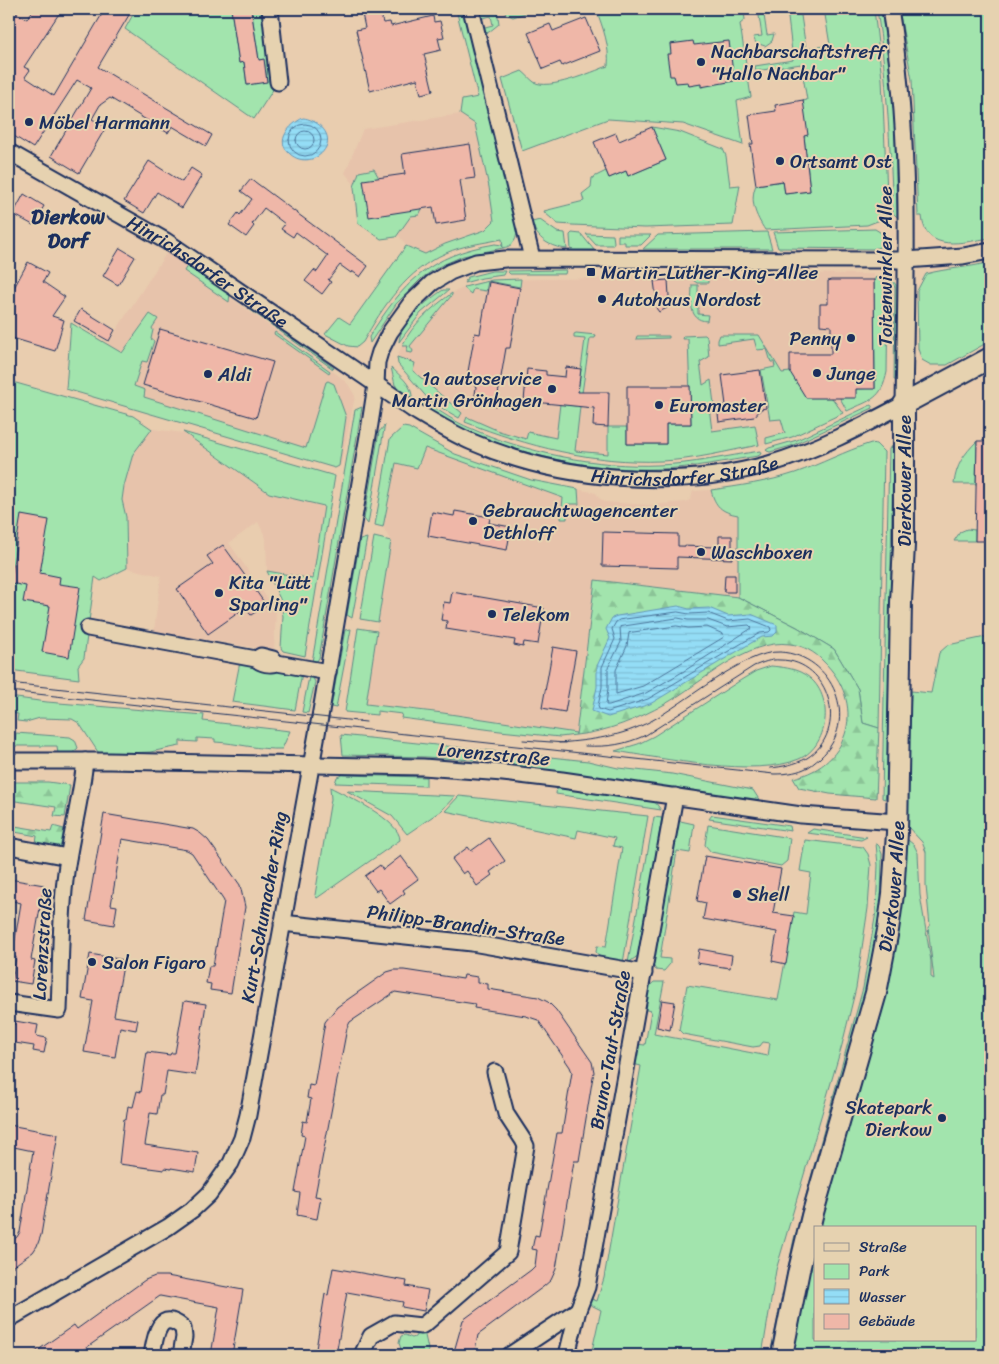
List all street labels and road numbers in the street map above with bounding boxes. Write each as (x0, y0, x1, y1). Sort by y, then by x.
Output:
street label: Toitenwinkler Allee (869, 186, 902, 346)
street label: Hinrichsdorfer Straße (121, 206, 296, 337)
street label: Dierkower Allee (888, 415, 921, 547)
street label: Hinrichsdorfer Straße (589, 446, 782, 495)
street label: Lorenzstraße (437, 733, 552, 775)
street label: Kurt-Schumacher-Ring (231, 808, 297, 1005)
street label: Dierkower Allee (868, 821, 914, 955)
street label: Lorenzstraße (23, 887, 61, 1001)
street label: Philipp-Brandin-Straße (365, 895, 567, 955)
street label: Bruno-Taut-Straße (580, 968, 640, 1132)

